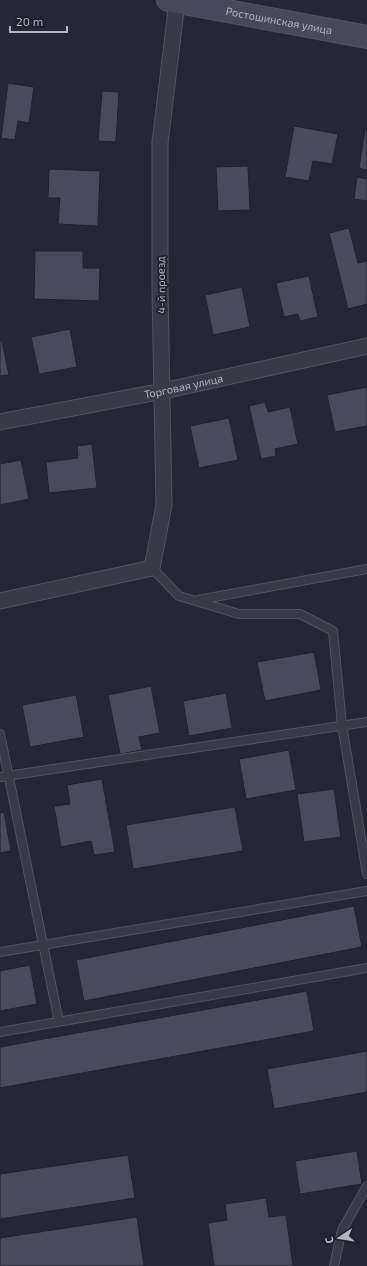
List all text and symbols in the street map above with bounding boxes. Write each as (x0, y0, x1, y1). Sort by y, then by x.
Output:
street label: Ростошинская улица (225, 4, 334, 36)
scale bar (10, 8, 67, 34)
text: 20 m (16, 14, 43, 28)
street label: 4-й проезд (153, 256, 168, 314)
street label: Торговая улица (143, 371, 224, 400)
north arrow (319, 1218, 359, 1258)
text: С (322, 1235, 336, 1245)

